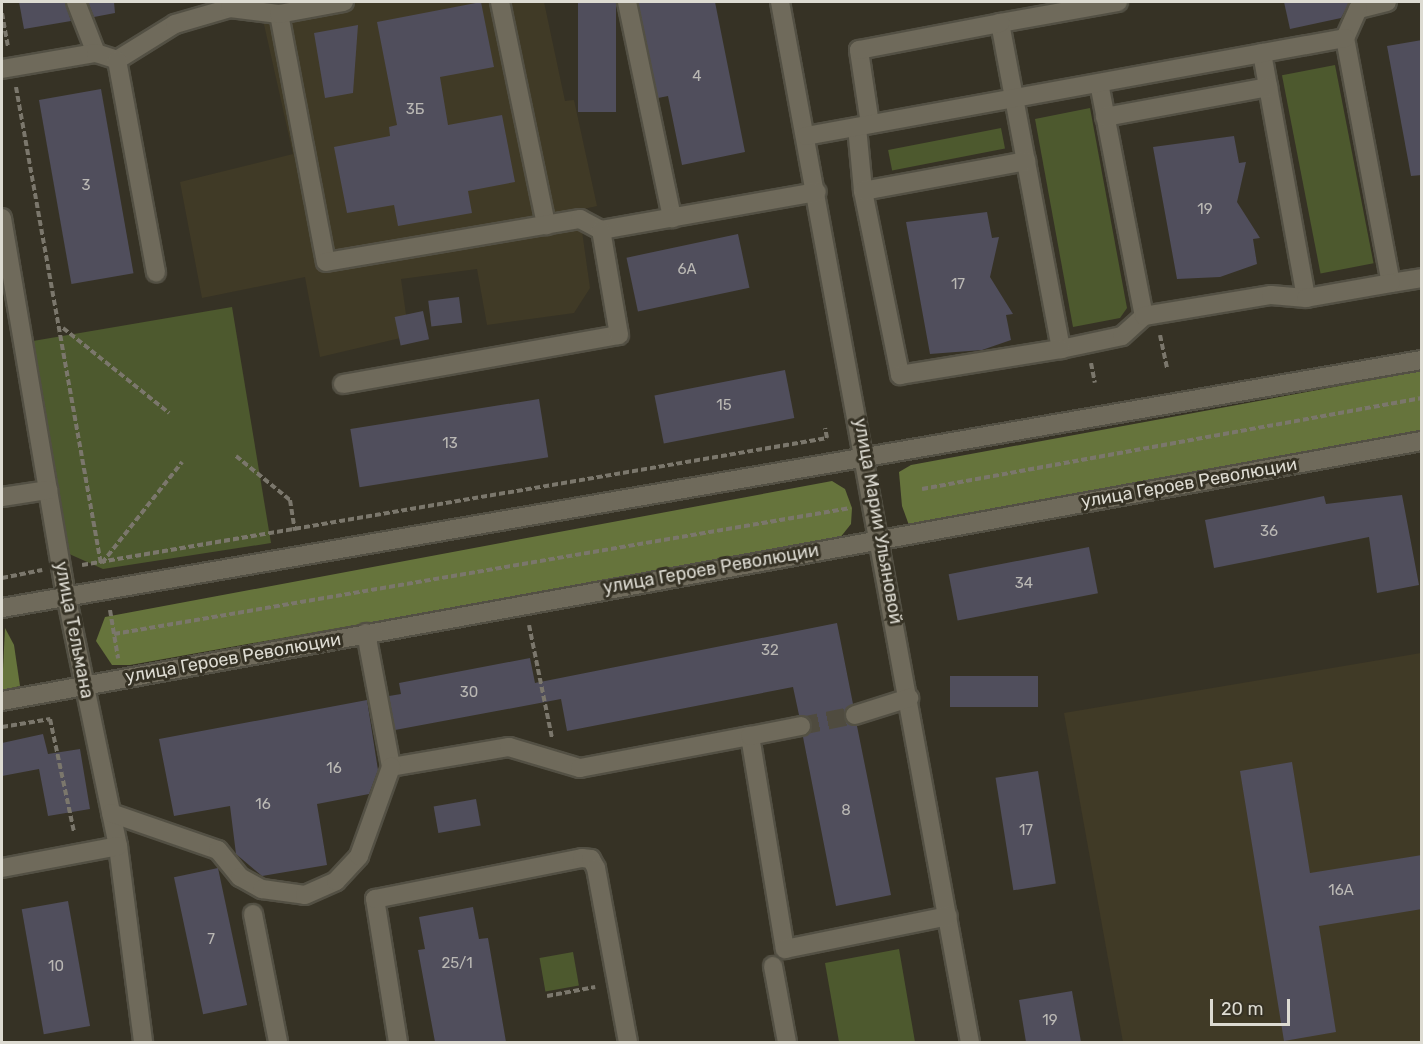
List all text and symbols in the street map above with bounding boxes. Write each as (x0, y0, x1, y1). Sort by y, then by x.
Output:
house number: 4 (692, 68, 702, 86)
house number: 3Б (406, 101, 424, 119)
house number: 3 (81, 177, 91, 195)
house number: 19 (1197, 201, 1213, 219)
house number: 6А (677, 261, 697, 279)
house number: 17 (951, 276, 965, 294)
house number: 15 (716, 397, 732, 415)
street label: улица Марии Ульяновой (849, 416, 907, 626)
house number: 13 (442, 435, 458, 453)
street label: улица Героев Революции (1079, 453, 1299, 513)
house number: 36 (1260, 523, 1278, 541)
street label: улица Героев Революции (601, 539, 821, 599)
street label: улица Тельмана (50, 560, 98, 700)
house number: 34 (1015, 575, 1033, 593)
street label: улица Героев Революции (123, 628, 343, 688)
house number: 32 (761, 642, 779, 660)
house number: 30 (460, 684, 478, 702)
house number: 16 (326, 760, 342, 778)
house number: 16 (255, 796, 271, 814)
house number: 8 (841, 802, 851, 820)
house number: 17 (1019, 822, 1033, 840)
house number: 16А (1328, 882, 1354, 900)
house number: 7 (207, 931, 215, 949)
house number: 25/1 (441, 955, 473, 973)
house number: 10 (48, 958, 64, 976)
scale bar (1213, 987, 1292, 1025)
text: 20 m (1221, 998, 1263, 1020)
house number: 19 (1042, 1012, 1058, 1030)

